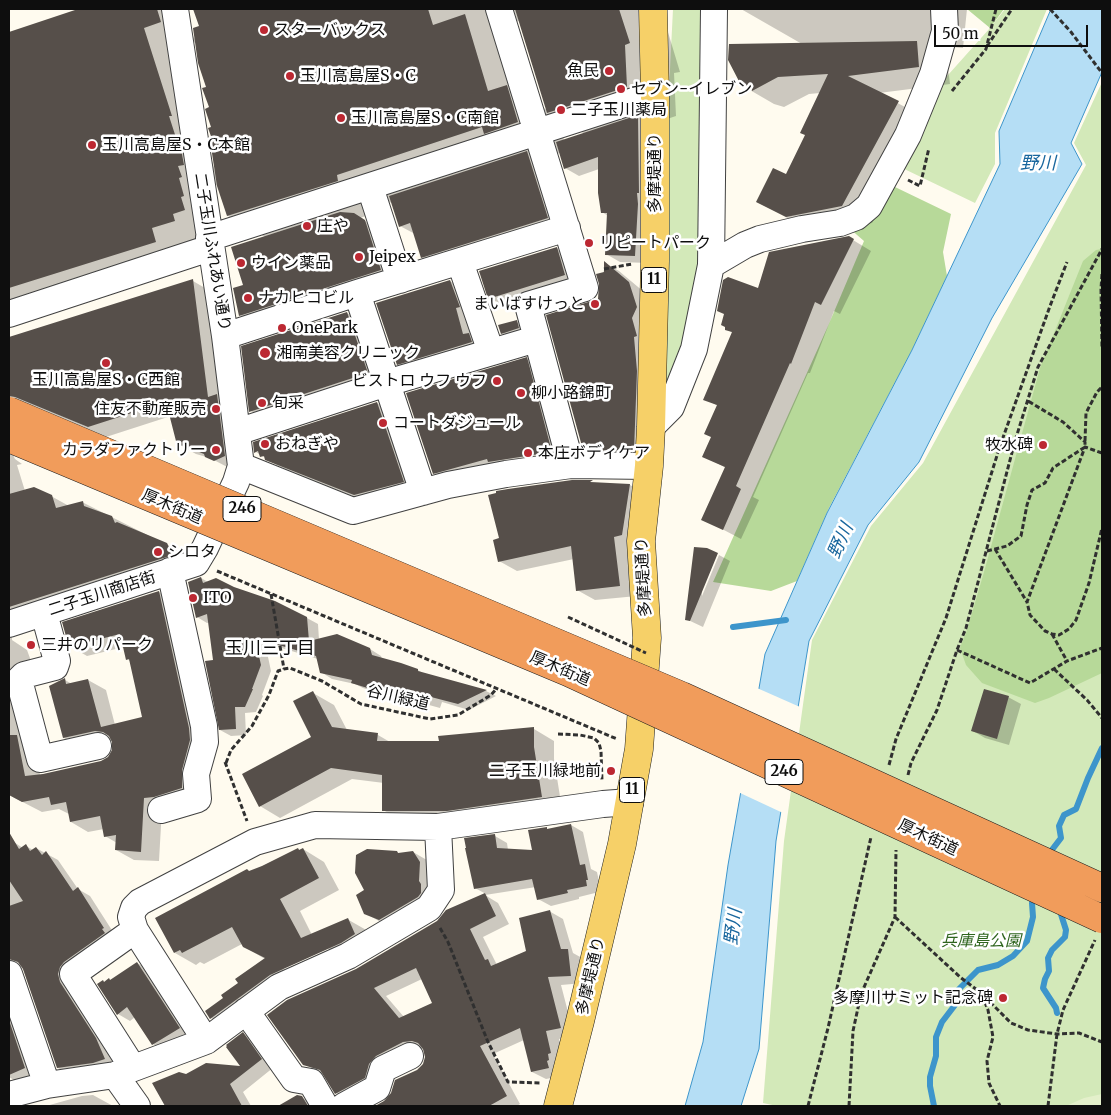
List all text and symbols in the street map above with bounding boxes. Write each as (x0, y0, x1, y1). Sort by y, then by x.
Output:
scale bar (936, 15, 1090, 47)
place label: スターバックス (274, 20, 386, 40)
marker: スターバックス (258, 24, 270, 36)
text: 50 m (942, 24, 979, 43)
place label: 魚民 (567, 61, 599, 81)
marker: 魚民 (603, 65, 615, 77)
place label: 玉川高島屋S・C (300, 66, 416, 86)
marker: 玉川高島屋S・C (284, 70, 296, 82)
place label: セブン-イレブン (631, 79, 752, 99)
marker: セブン-イレブン (615, 83, 627, 95)
place label: 二子玉川薬局 (571, 100, 667, 120)
marker: 二子玉川薬局 (555, 104, 567, 116)
place label: 玉川高島屋S・C南館 (351, 108, 499, 128)
marker: 玉川高島屋S・C南館 (335, 112, 347, 124)
street label: 多摩堤通り (645, 133, 665, 213)
place label: 玉川高島屋S・C本館 (102, 135, 250, 155)
marker: 玉川高島屋S・C本館 (86, 139, 98, 151)
water label: 野川 (1020, 153, 1056, 175)
street label: 二子玉川ふれあい通り (190, 171, 234, 333)
place label: 庄や (317, 216, 349, 236)
marker: 庄や (301, 220, 313, 232)
place label: リピートパーク (599, 233, 711, 253)
marker: リピートパーク (583, 237, 595, 249)
place label: Jeipex (369, 247, 416, 267)
marker: Jeipex (353, 251, 365, 263)
place label: ウイン薬品 (251, 253, 331, 273)
marker: ウイン薬品 (235, 257, 247, 269)
road number: 11 (642, 268, 666, 292)
place label: ナカヒコビル (258, 288, 354, 308)
marker: ナカヒコビル (242, 292, 254, 304)
place label: まいばすけっと (473, 294, 585, 314)
marker: まいばすけっと (589, 298, 601, 310)
place label: OnePark (292, 318, 358, 338)
marker: OnePark (276, 322, 288, 334)
place label: 湘南美容クリニック (276, 343, 420, 363)
marker: 湘南美容クリニック (258, 346, 272, 360)
marker: 玉川高島屋S・C西館 (100, 357, 112, 369)
place label: 玉川高島屋S・C西館 (32, 370, 180, 390)
place label: ビストロ ウフ ウフ (351, 371, 487, 391)
marker: ビストロ ウフ ウフ (491, 375, 503, 387)
place label: 柳小路錦町 (531, 383, 611, 403)
marker: 柳小路錦町 (515, 387, 527, 399)
place label: 旬采 (272, 393, 304, 413)
marker: 旬采 (256, 397, 268, 409)
place label: 住友不動産販売 (94, 399, 206, 419)
marker: 住友不動産販売 (210, 403, 222, 415)
place label: コートダジュール (393, 413, 521, 433)
marker: コートダジュール (377, 417, 389, 429)
place label: おねぎや (275, 434, 339, 454)
place label: 牧水碑 (985, 435, 1033, 455)
marker: おねぎや (259, 438, 271, 450)
marker: 牧水碑 (1037, 439, 1049, 451)
place label: カラダファクトリー (62, 440, 206, 460)
place label: 本庄ボディケア (538, 443, 650, 463)
marker: カラダファクトリー (210, 444, 222, 456)
marker: 本庄ボディケア (522, 447, 534, 459)
street label: 厚木街道 (139, 486, 205, 528)
road number: 246 (223, 496, 261, 522)
water label: 野川 (824, 520, 858, 562)
street label: 多摩堤通り (632, 537, 656, 617)
place label: シロタ (168, 542, 216, 562)
marker: シロタ (152, 546, 164, 558)
street label: 二子玉川商店街 (46, 568, 158, 620)
place label: ITO (203, 588, 232, 608)
marker: ITO (187, 592, 199, 604)
place label: 三井のリパーク (41, 635, 153, 655)
district label: 玉川三丁目 (225, 638, 315, 660)
marker: 三井のリパーク (25, 639, 37, 651)
street label: 厚木街道 (527, 648, 593, 690)
street label: 谷川緑道 (365, 681, 431, 715)
road number: 246 (765, 760, 803, 784)
place label: 二子玉川緑地前 (489, 761, 601, 781)
marker: 二子玉川緑地前 (605, 765, 617, 777)
road number: 11 (620, 778, 644, 802)
street label: 厚木街道 (895, 816, 961, 860)
water label: 野川 (721, 908, 747, 946)
park label: 兵庫島公園 (941, 931, 1021, 951)
street label: 多摩堤通り (573, 935, 609, 1017)
place label: 多摩川サミット記念碑 (833, 988, 993, 1008)
marker: 多摩川サミット記念碑 (997, 992, 1009, 1004)

